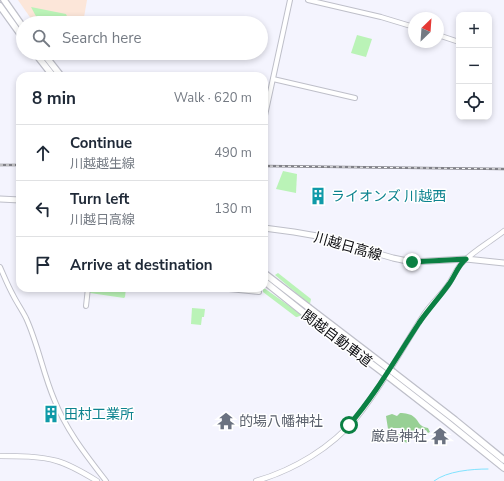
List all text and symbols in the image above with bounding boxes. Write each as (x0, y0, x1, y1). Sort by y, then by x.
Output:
north arrow (408, 12, 444, 48)
map controls (456, 12, 492, 120)
button: + (456, 12, 492, 48)
search box (16, 16, 268, 60)
icon: search (30, 27, 52, 49)
text: Search here (62, 28, 142, 48)
button: − (456, 48, 492, 84)
button: locate (456, 84, 492, 120)
text: 8 min (32, 87, 76, 110)
text: Walk · 620 m (174, 89, 252, 107)
text: Continue (70, 133, 132, 153)
icon: ahead (32, 142, 54, 164)
text: 490 m (214, 144, 252, 162)
text: 川越越生線 (70, 155, 135, 173)
building icon: ライオンズ 川越西 (308, 186, 328, 206)
place label: ライオンズ 川越西 (331, 187, 446, 206)
text: Turn left (70, 189, 129, 209)
icon: left (32, 198, 54, 220)
text: 130 m (214, 200, 252, 218)
text: 川越日高線 (70, 211, 135, 229)
street label: 川越日高線 (312, 228, 384, 265)
route end (403, 253, 421, 271)
icon: arrive (32, 254, 54, 276)
text: Arrive at destination (70, 255, 213, 275)
street label: 関越自動車道 (297, 306, 376, 371)
building icon: 田村工業所 (41, 404, 61, 424)
place label: 田村工業所 (64, 405, 134, 424)
temple icon: 的場八幡神社 (216, 411, 236, 431)
place label: 的場八幡神社 (239, 412, 323, 431)
route start (340, 416, 358, 434)
temple icon: 厳島神社 (430, 426, 450, 446)
place label: 厳島神社 (371, 427, 427, 446)

